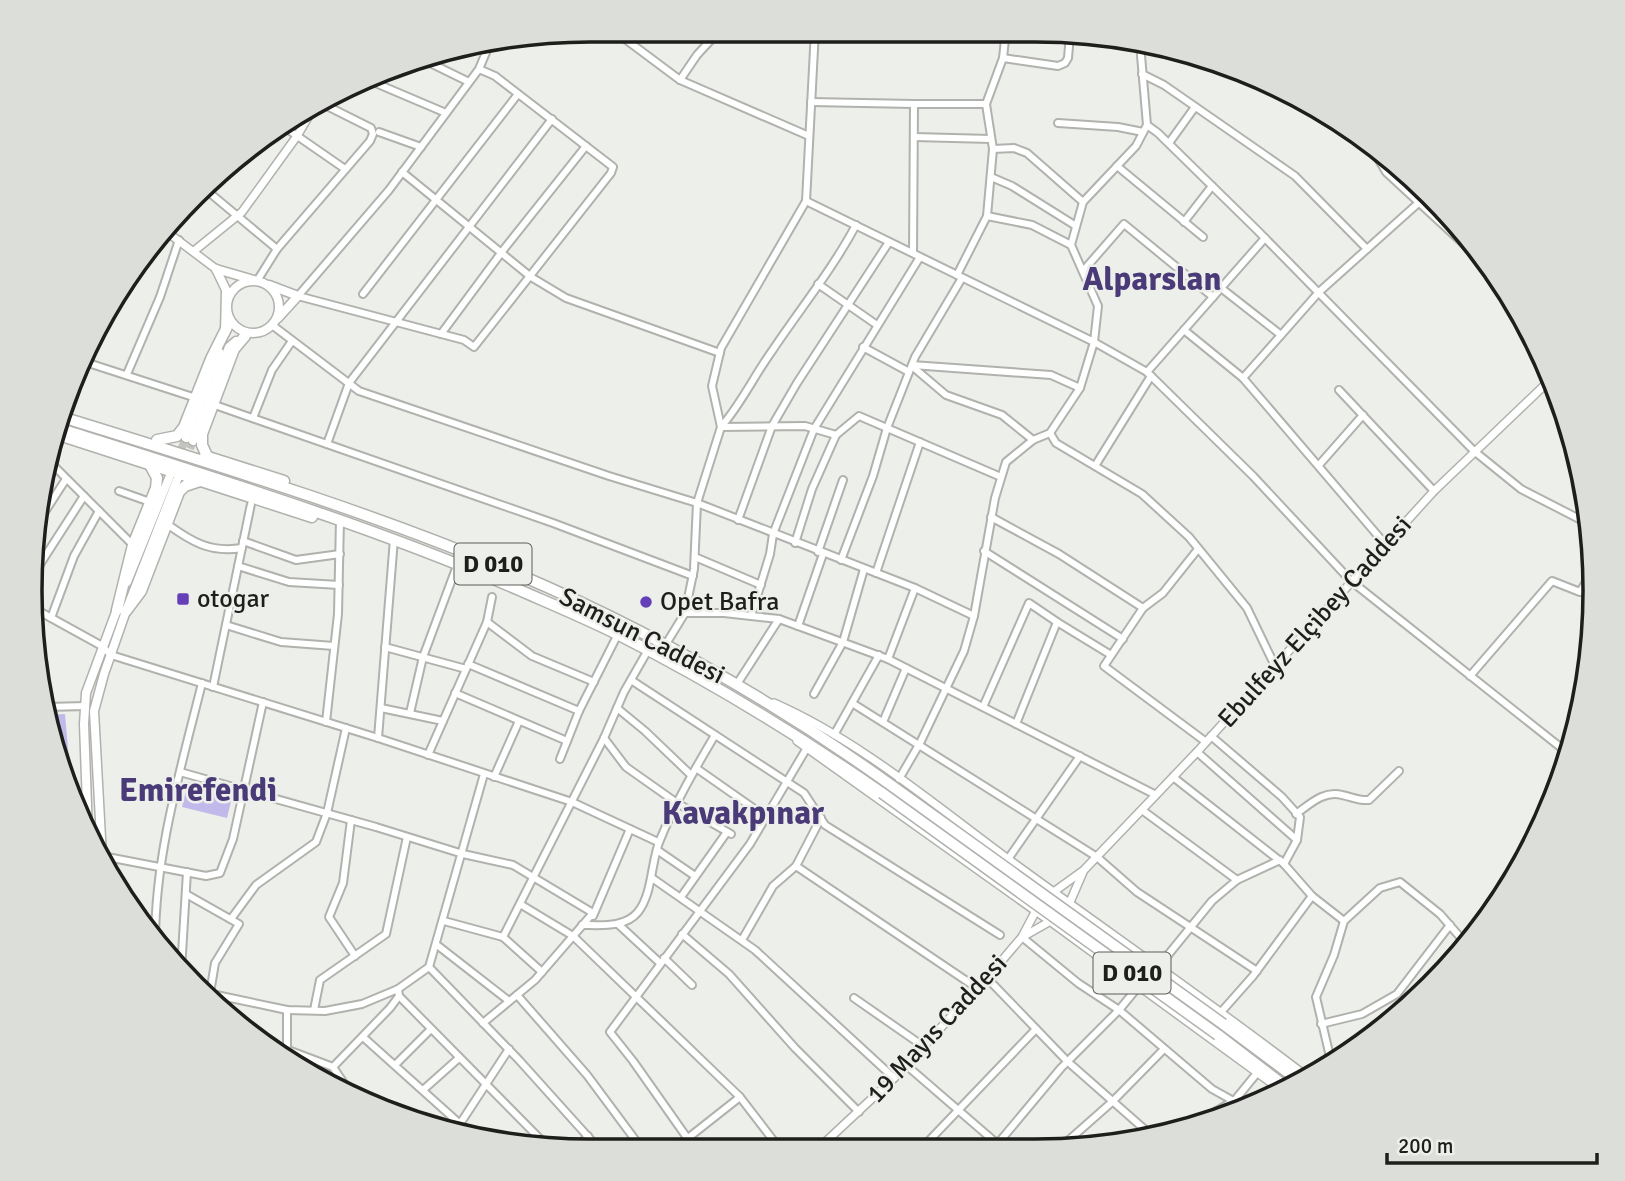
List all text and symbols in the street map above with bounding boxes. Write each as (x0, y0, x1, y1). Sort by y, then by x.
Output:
district label: Alparslan (1083, 259, 1221, 300)
street label: Ebulfeyz Elçibey Caddesi (1211, 509, 1419, 735)
road number: D 010 (454, 544, 532, 584)
street label: Samsun Caddesi (554, 581, 730, 691)
place label: otogar (197, 583, 270, 615)
place label: Opet Bafra (660, 586, 779, 618)
marker: otogar (175, 591, 191, 607)
marker: Opet Bafra (638, 594, 654, 610)
district label: Emirefendi (119, 770, 277, 811)
district label: Kavakpınar (662, 793, 825, 834)
street label: 19 Mayıs Caddesi (860, 948, 1014, 1110)
road number: D 010 (1094, 953, 1170, 993)
scale bar (1387, 1122, 1597, 1166)
text: 200 m (1398, 1133, 1453, 1159)

